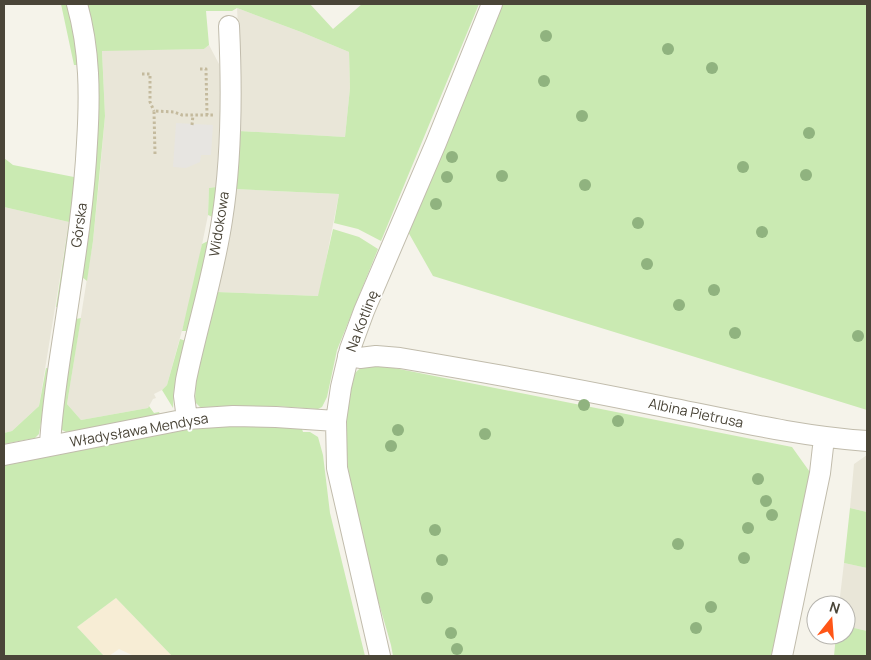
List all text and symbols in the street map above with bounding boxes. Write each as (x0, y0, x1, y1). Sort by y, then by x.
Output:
street label: Widokowa (204, 190, 233, 258)
street label: Górska (66, 201, 91, 249)
street label: Na Kotlinę (341, 287, 382, 354)
street label: Albina Pietrusa (647, 393, 745, 432)
street label: Władysława Mendysa (68, 408, 210, 451)
north arrow (806, 595, 856, 645)
text: N (827, 597, 843, 618)

